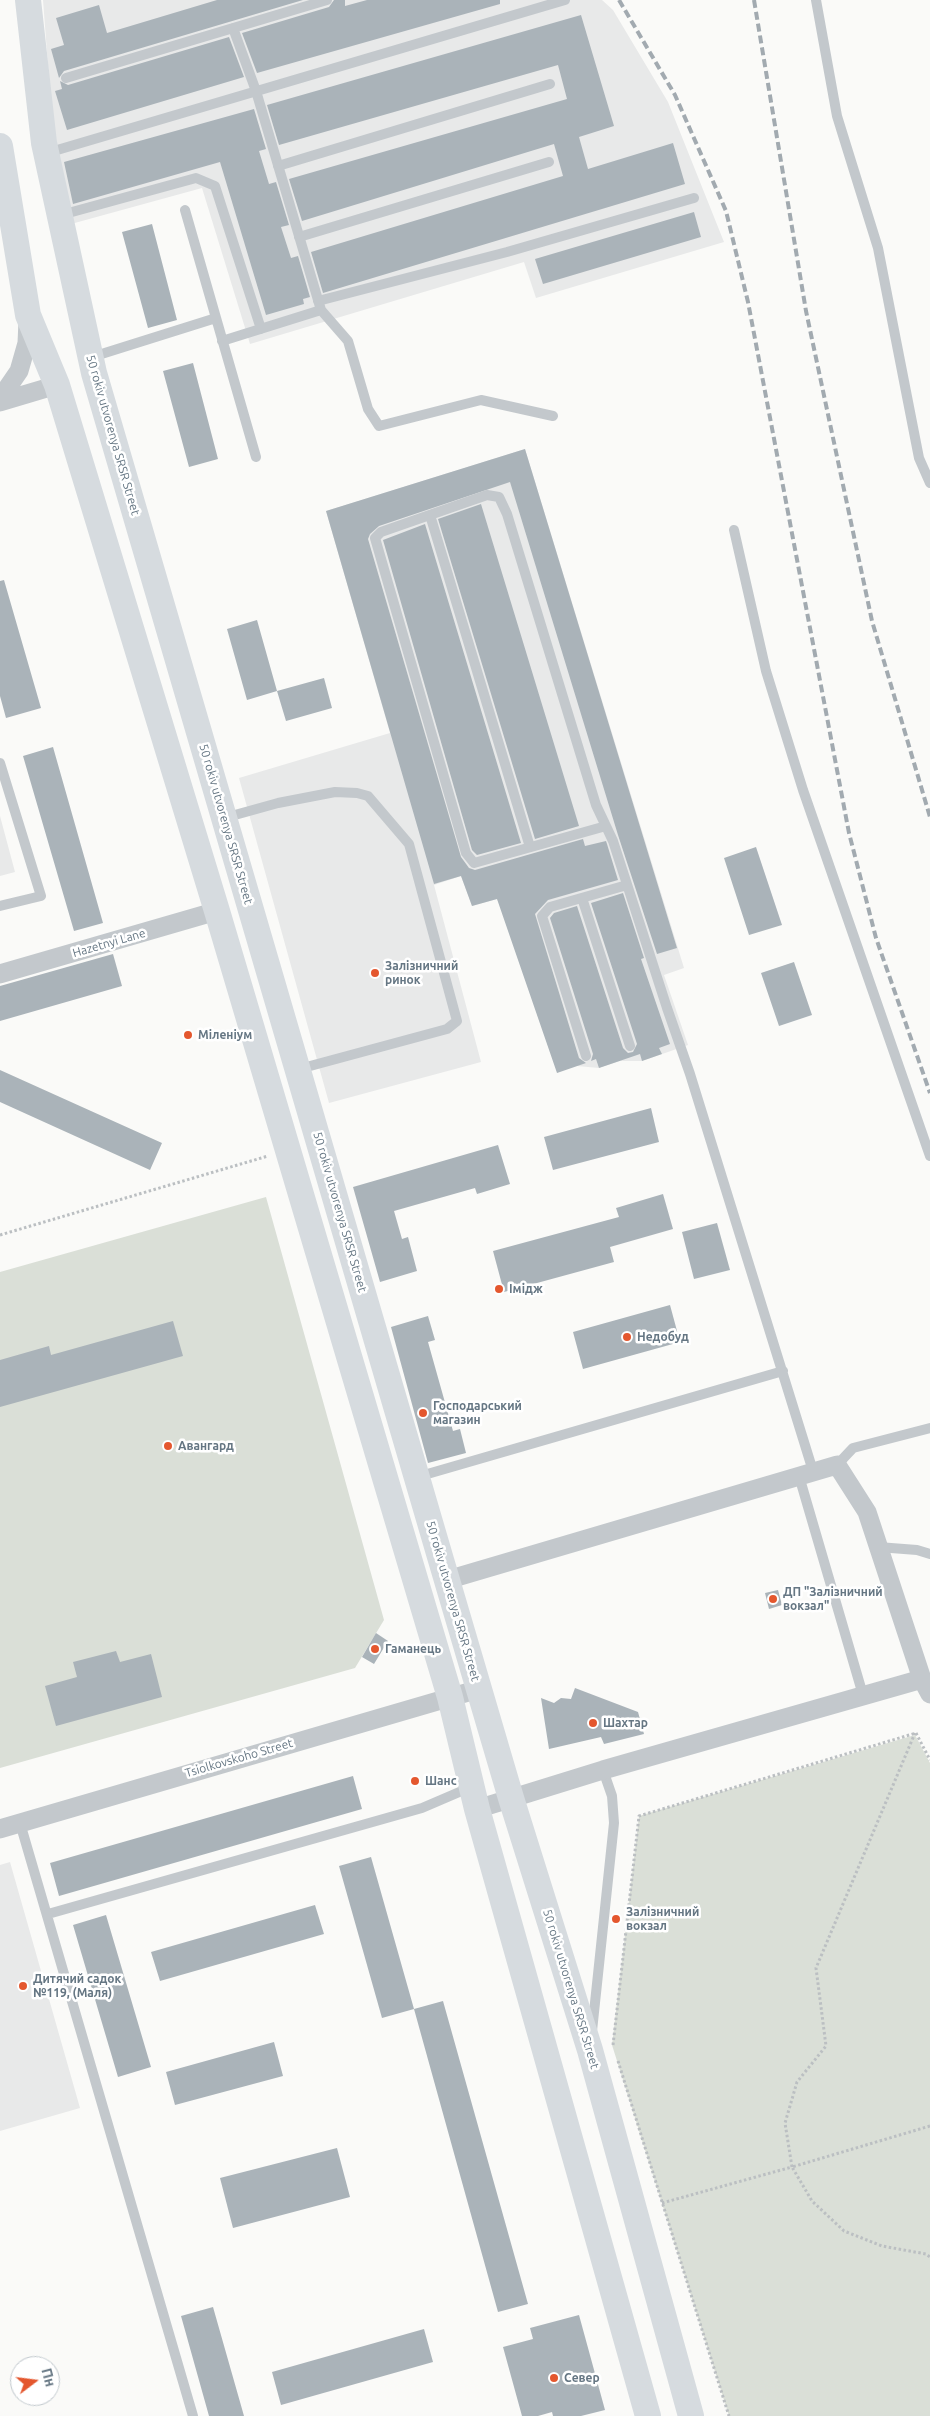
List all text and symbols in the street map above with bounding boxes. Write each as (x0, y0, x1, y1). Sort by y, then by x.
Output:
street label: 50 rokiv utvorenya SRSR Street (83, 353, 143, 517)
street label: 50 rokiv utvorenya SRSR Street (196, 742, 256, 906)
street label: Hazetnyi Lane (71, 926, 147, 960)
place label: Залізничний ринок (385, 959, 458, 987)
marker: Залізничний ринок (369, 967, 381, 979)
place label: Міленіум (198, 1028, 252, 1042)
marker: Міленіум (182, 1029, 194, 1041)
street label: 50 rokiv utvorenya SRSR Street (310, 1130, 370, 1294)
place label: Імідж (509, 1282, 543, 1296)
marker: Імідж (493, 1283, 505, 1295)
place label: Недобуд (637, 1330, 689, 1344)
marker: Недобуд (621, 1331, 633, 1343)
place label: Господарський магазин (433, 1399, 522, 1427)
marker: Господарський магазин (417, 1407, 429, 1419)
place label: Авангард (178, 1439, 234, 1453)
marker: Авангард (162, 1440, 174, 1452)
street label: 50 rokiv utvorenya SRSR Street (423, 1519, 483, 1683)
place label: ДП "Залізничний вокзал" (783, 1585, 883, 1613)
marker: ДП "Залізничний вокзал" (767, 1593, 779, 1605)
place label: Гаманець (385, 1642, 441, 1656)
marker: Гаманець (369, 1643, 381, 1655)
place label: Шахтар (603, 1716, 648, 1730)
marker: Шахтар (587, 1717, 599, 1729)
street label: Tsiolkovskoho Street (183, 1736, 295, 1780)
place label: Шанс (425, 1774, 457, 1788)
marker: Шанс (409, 1775, 421, 1787)
place label: Залізничний вокзал (626, 1905, 699, 1933)
street label: 50 rokiv utvorenya SRSR Street (540, 1907, 602, 2071)
marker: Залізничний вокзал (610, 1913, 622, 1925)
place label: Дитячий садок №119, (Маля) (33, 1972, 121, 2000)
marker: Дитячий садок №119, (Маля) (17, 1980, 29, 1992)
north arrow (10, 2356, 60, 2406)
text: Пн (38, 2366, 59, 2388)
place label: Север (564, 2371, 600, 2385)
marker: Север (548, 2372, 560, 2384)

